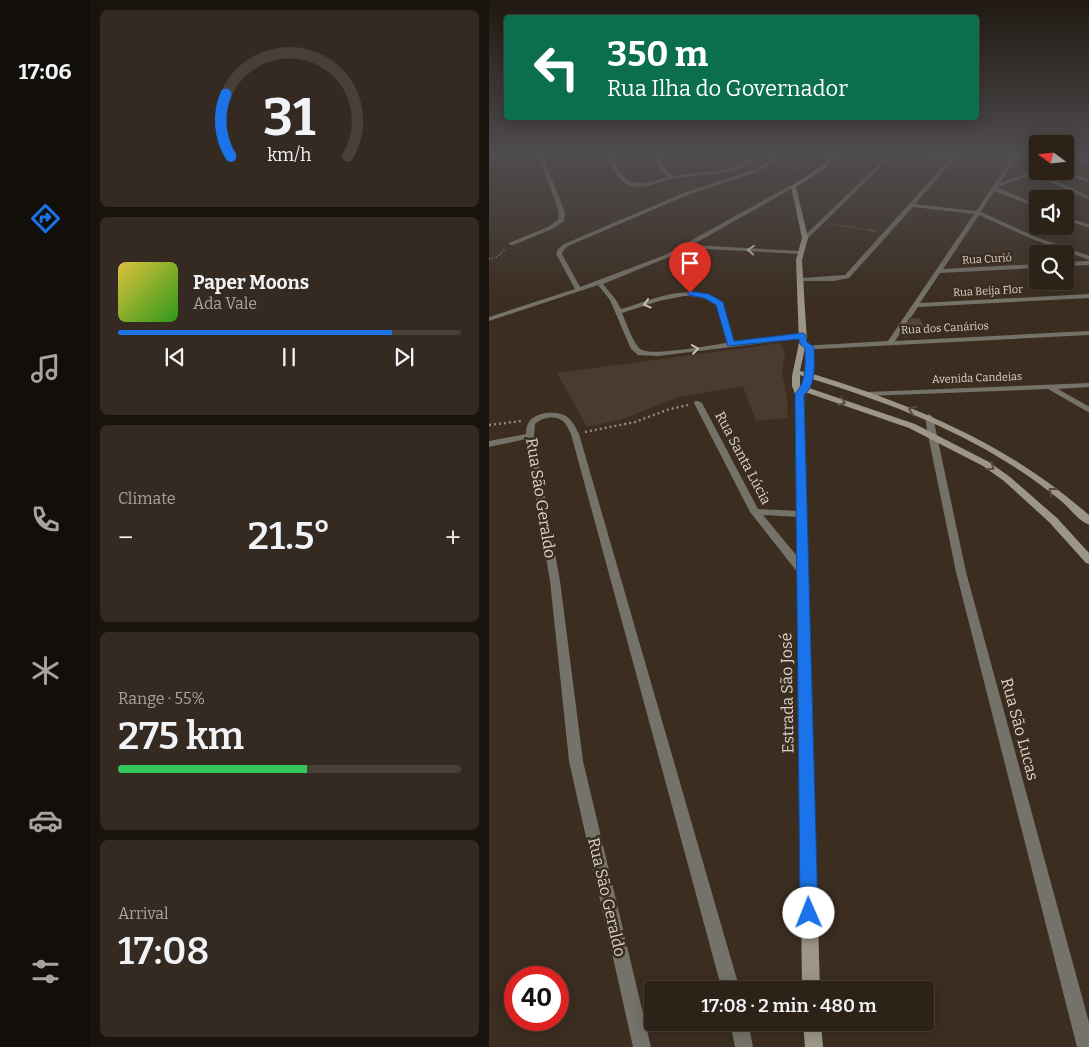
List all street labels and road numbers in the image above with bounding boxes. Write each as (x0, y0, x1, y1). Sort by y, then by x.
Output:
street label: Rua Curió (962, 251, 1012, 267)
street label: Rua Beija Flor (953, 283, 1023, 299)
street label: Rua dos Canários (901, 319, 989, 337)
street label: Avenida Candeias (932, 370, 1022, 386)
street label: Rua Santa Lúcia (711, 409, 775, 508)
street label: Rua São Geraldo (522, 436, 560, 560)
street label: Estrada São José (776, 632, 798, 754)
street label: Rua São Lucas (997, 676, 1043, 782)
street label: Rua São Geraldo (584, 836, 630, 958)

